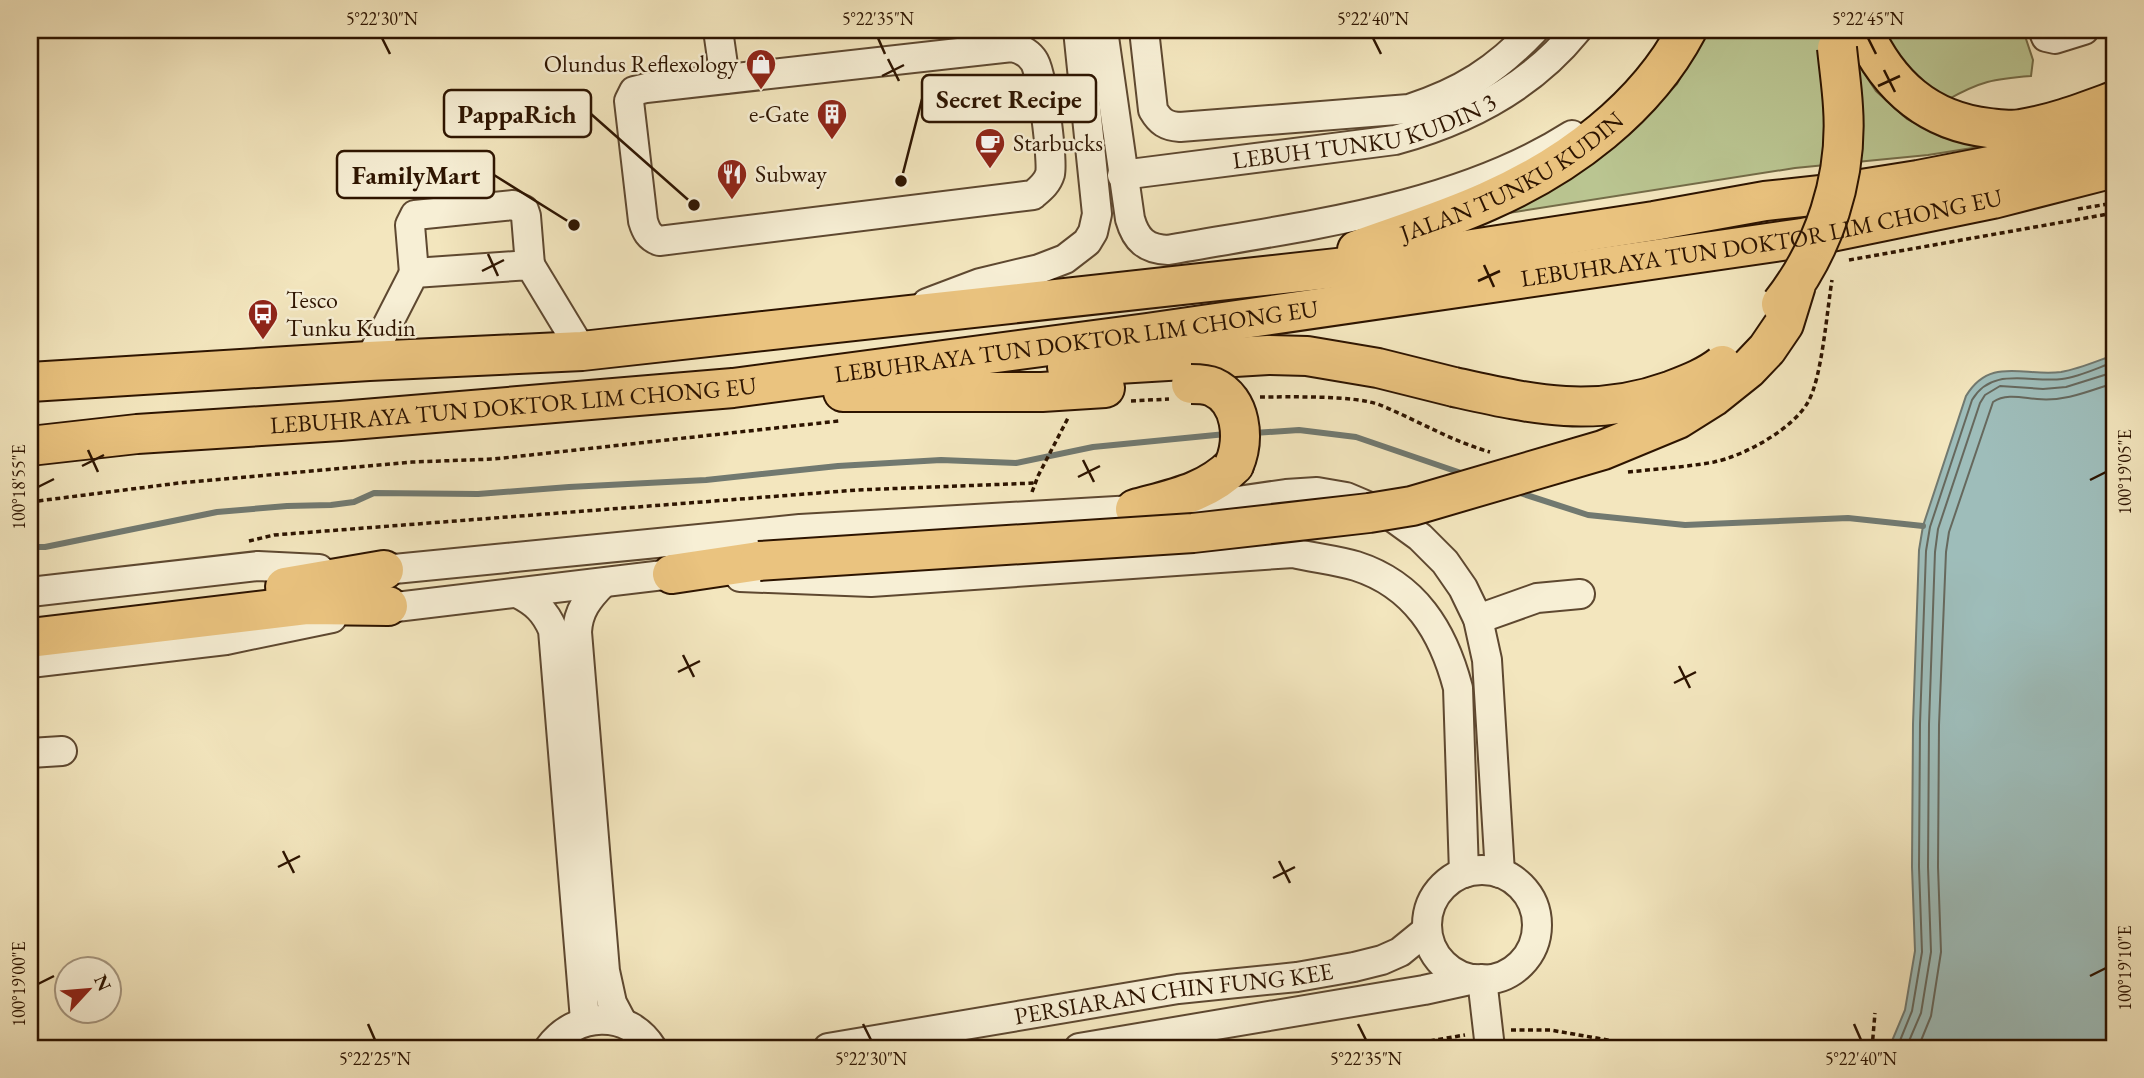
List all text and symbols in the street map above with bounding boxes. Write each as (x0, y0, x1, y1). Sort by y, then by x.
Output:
text: 5°22'30"N (346, 7, 419, 30)
text: 5°22'35"N (842, 7, 915, 30)
text: 5°22'40"N (1337, 7, 1410, 30)
text: 5°22'45"N (1832, 7, 1905, 30)
shop icon: Olundus Reflexology (744, 47, 778, 91)
place label: Olundus Reflexology (544, 48, 738, 79)
callout: Secret Recipe (922, 75, 1096, 122)
text: Secret Recipe (936, 82, 1082, 116)
street label: LEBUH TUNKU KUDIN 3 (1231, 86, 1501, 176)
callout: PappaRich (444, 90, 591, 137)
text: PappaRich (458, 97, 577, 131)
building icon: e-Gate (815, 97, 849, 141)
place label: e-Gate (749, 98, 809, 129)
street label: JALAN TUNKU KUDIN (1394, 104, 1630, 249)
cafe icon: Starbucks (973, 126, 1007, 170)
place label: Starbucks (1013, 127, 1103, 158)
callout: FamilyMart (337, 151, 494, 198)
restaurant icon: Subway (715, 157, 749, 201)
text: FamilyMart (352, 158, 480, 192)
place label: Subway (755, 158, 827, 189)
street label: LEBUHRAYA TUN DOKTOR LIM CHONG EU (1519, 181, 2006, 294)
place label: Tesco Tunku Kudin (286, 284, 416, 343)
street label: LEBUHRAYA TUN DOKTOR LIM CHONG EU (832, 292, 1321, 389)
bus stop icon: Tesco Tunku Kudin (246, 297, 280, 341)
street label: LEBUHRAYA TUN DOKTOR LIM CHONG EU (269, 369, 759, 440)
text: 100°19'05"E (2113, 429, 2136, 515)
text: 100°18'55"E (7, 444, 30, 530)
text: 100°19'10"E (2113, 925, 2136, 1011)
text: 100°19'00"E (7, 941, 30, 1027)
street label: PERSIARAN CHIN FUNG KEE (1012, 955, 1335, 1031)
north arrow (52, 956, 122, 1026)
text: N (88, 970, 118, 996)
text: 5°22'25"N (339, 1047, 412, 1070)
text: 5°22'30"N (835, 1047, 908, 1070)
text: 5°22'35"N (1330, 1047, 1403, 1070)
text: 5°22'40"N (1825, 1047, 1898, 1070)

